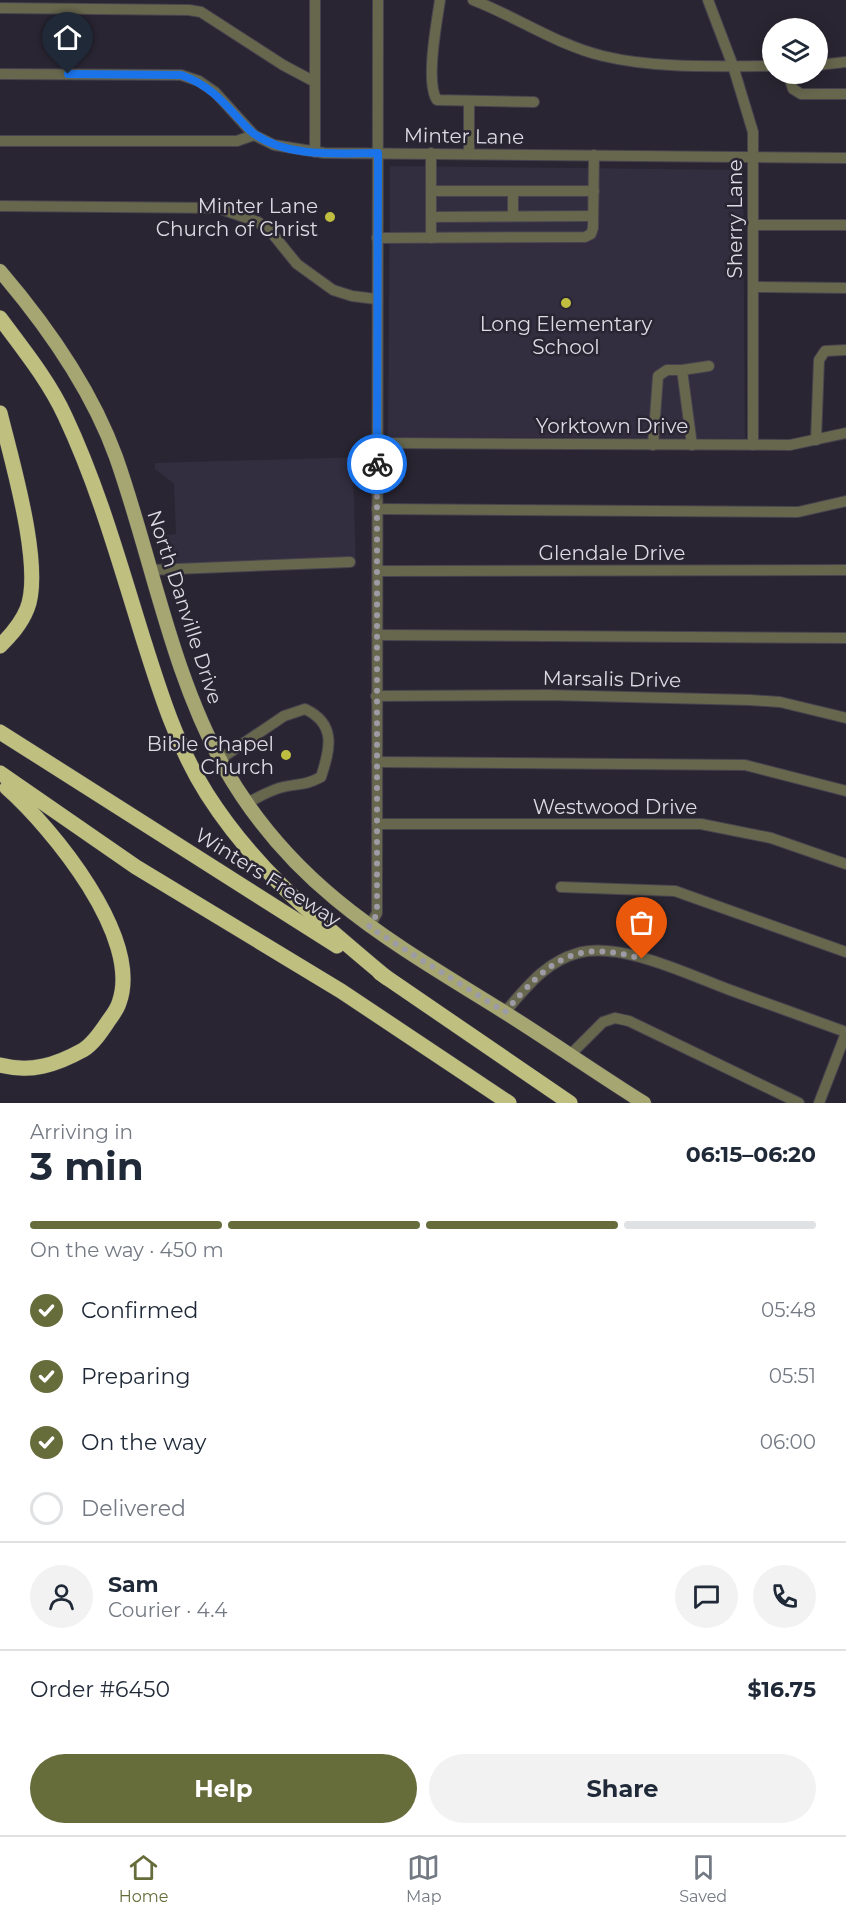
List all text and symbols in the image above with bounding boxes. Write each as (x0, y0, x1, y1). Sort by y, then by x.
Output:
pin (42, 12, 93, 74)
map controls (762, 18, 828, 84)
button: layers (762, 18, 828, 84)
icon: home (51, 21, 84, 54)
street label: Minter Lane (404, 123, 524, 149)
street label: Sherry Lane (723, 160, 747, 278)
place label: Minter Lane Church of Christ (156, 194, 318, 241)
marker: Minter Lane Church of Christ (323, 210, 337, 224)
marker: Long Elementary School (559, 296, 573, 310)
place label: Long Elementary School (480, 312, 652, 359)
street label: Yorktown Drive (536, 414, 688, 438)
courier (347, 434, 407, 494)
icon: bike (361, 448, 394, 481)
street label: North Danville Drive (142, 507, 228, 707)
street label: Glendale Drive (539, 541, 685, 565)
street label: Marsalis Drive (543, 666, 681, 692)
place label: Bible Chapel Church (147, 732, 274, 779)
marker: Bible Chapel Church (279, 748, 293, 762)
street label: Westwood Drive (533, 795, 697, 819)
street label: Winters Freeway (191, 823, 345, 932)
pin (616, 897, 667, 959)
icon: bag (625, 906, 658, 939)
text: Arriving in (30, 1120, 133, 1144)
text: 06:15–06:20 (686, 1141, 816, 1168)
text: 3 min (30, 1142, 144, 1190)
text: On the way · 450 m (30, 1238, 224, 1262)
icon: check (30, 1294, 63, 1327)
text: Confirmed (81, 1297, 198, 1324)
text: 05:48 (761, 1298, 816, 1322)
icon: check (30, 1360, 63, 1393)
text: Preparing (81, 1363, 190, 1390)
text: 05:51 (769, 1364, 816, 1388)
icon: check (30, 1426, 63, 1459)
text: On the way (81, 1429, 206, 1456)
text: 06:00 (760, 1430, 816, 1454)
text: Delivered (81, 1495, 186, 1522)
button: person (30, 1565, 93, 1628)
button: chat (675, 1565, 738, 1628)
button: phone (753, 1565, 816, 1628)
text: Sam (108, 1571, 159, 1598)
text: Courier · 4.4 (108, 1598, 227, 1622)
text: Order #6450 (30, 1676, 170, 1703)
text: $16.75 (748, 1676, 816, 1703)
button: Help (30, 1754, 417, 1823)
button: Share (429, 1754, 816, 1823)
tab: Home (119, 1851, 168, 1906)
tab: Map (406, 1851, 442, 1906)
tab: Saved (679, 1851, 727, 1906)

